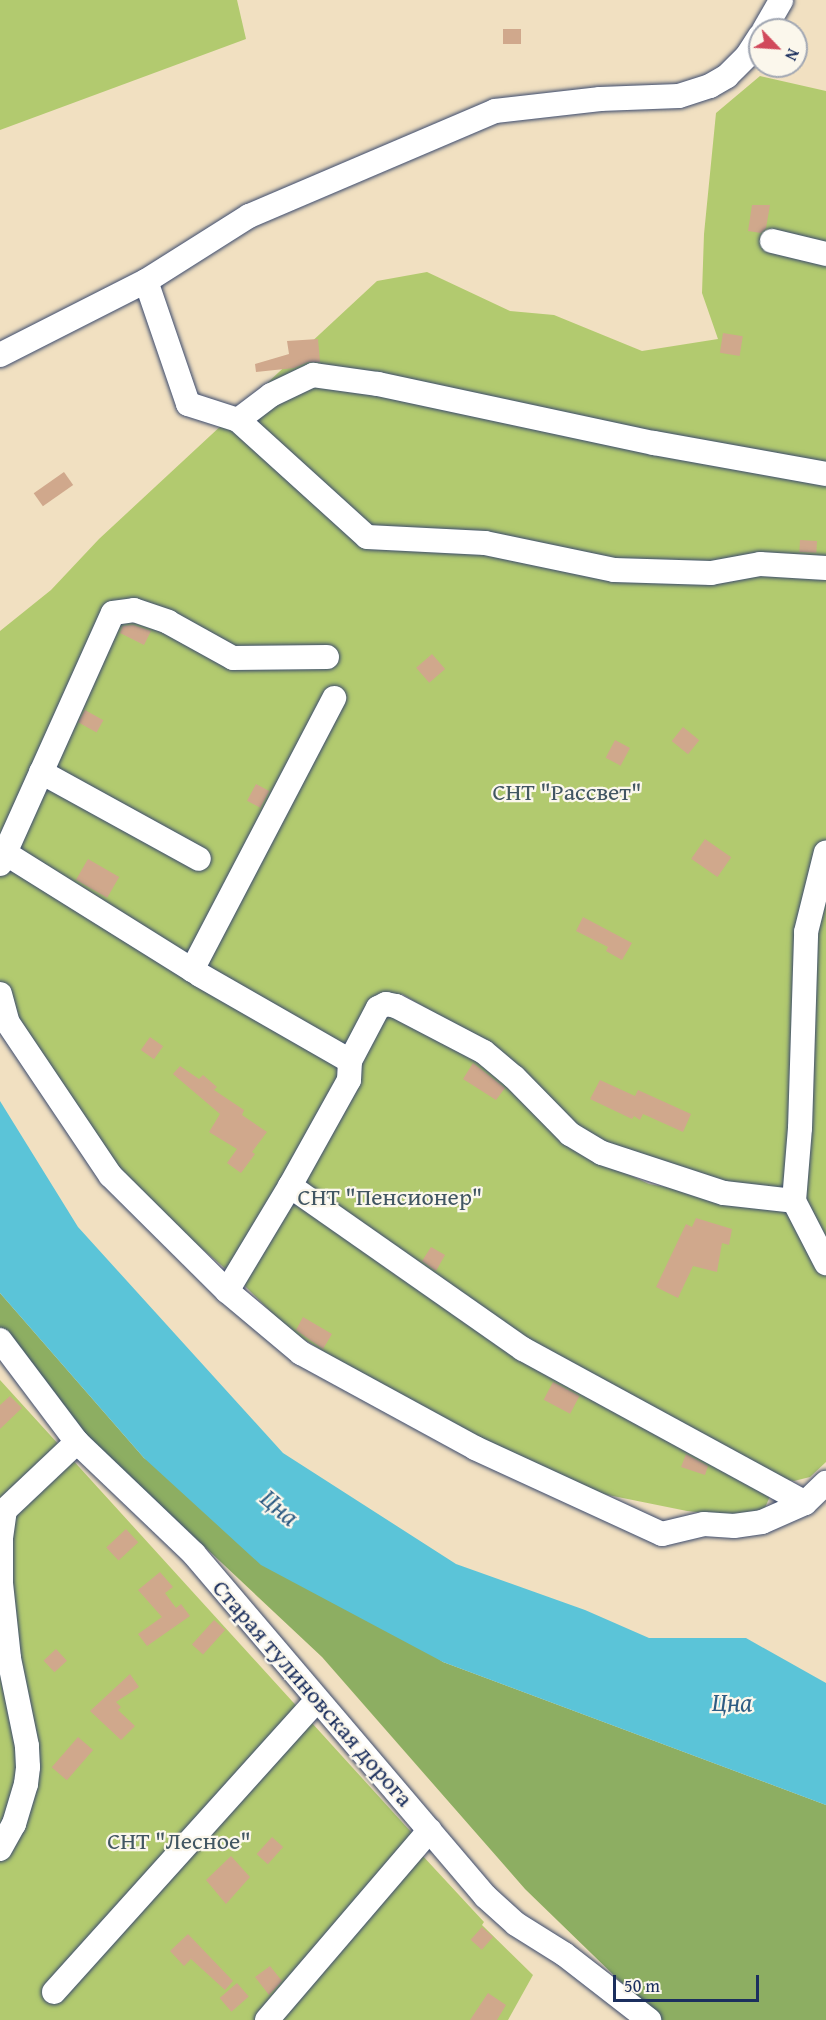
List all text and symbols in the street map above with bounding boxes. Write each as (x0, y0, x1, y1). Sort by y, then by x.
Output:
north arrow (748, 18, 808, 78)
text: N (779, 45, 806, 65)
park label: СНТ "Рассвет" (493, 778, 641, 806)
park label: СНТ "Пенсионер" (298, 1183, 482, 1211)
water label: Цна (254, 1482, 306, 1532)
street label: Старая тулиновская дорога (207, 1574, 419, 1812)
water label: Цна (712, 1686, 752, 1718)
park label: СНТ "Лесное" (107, 1827, 251, 1855)
scale bar (616, 1963, 762, 2001)
text: 50 m (624, 1972, 660, 1999)

